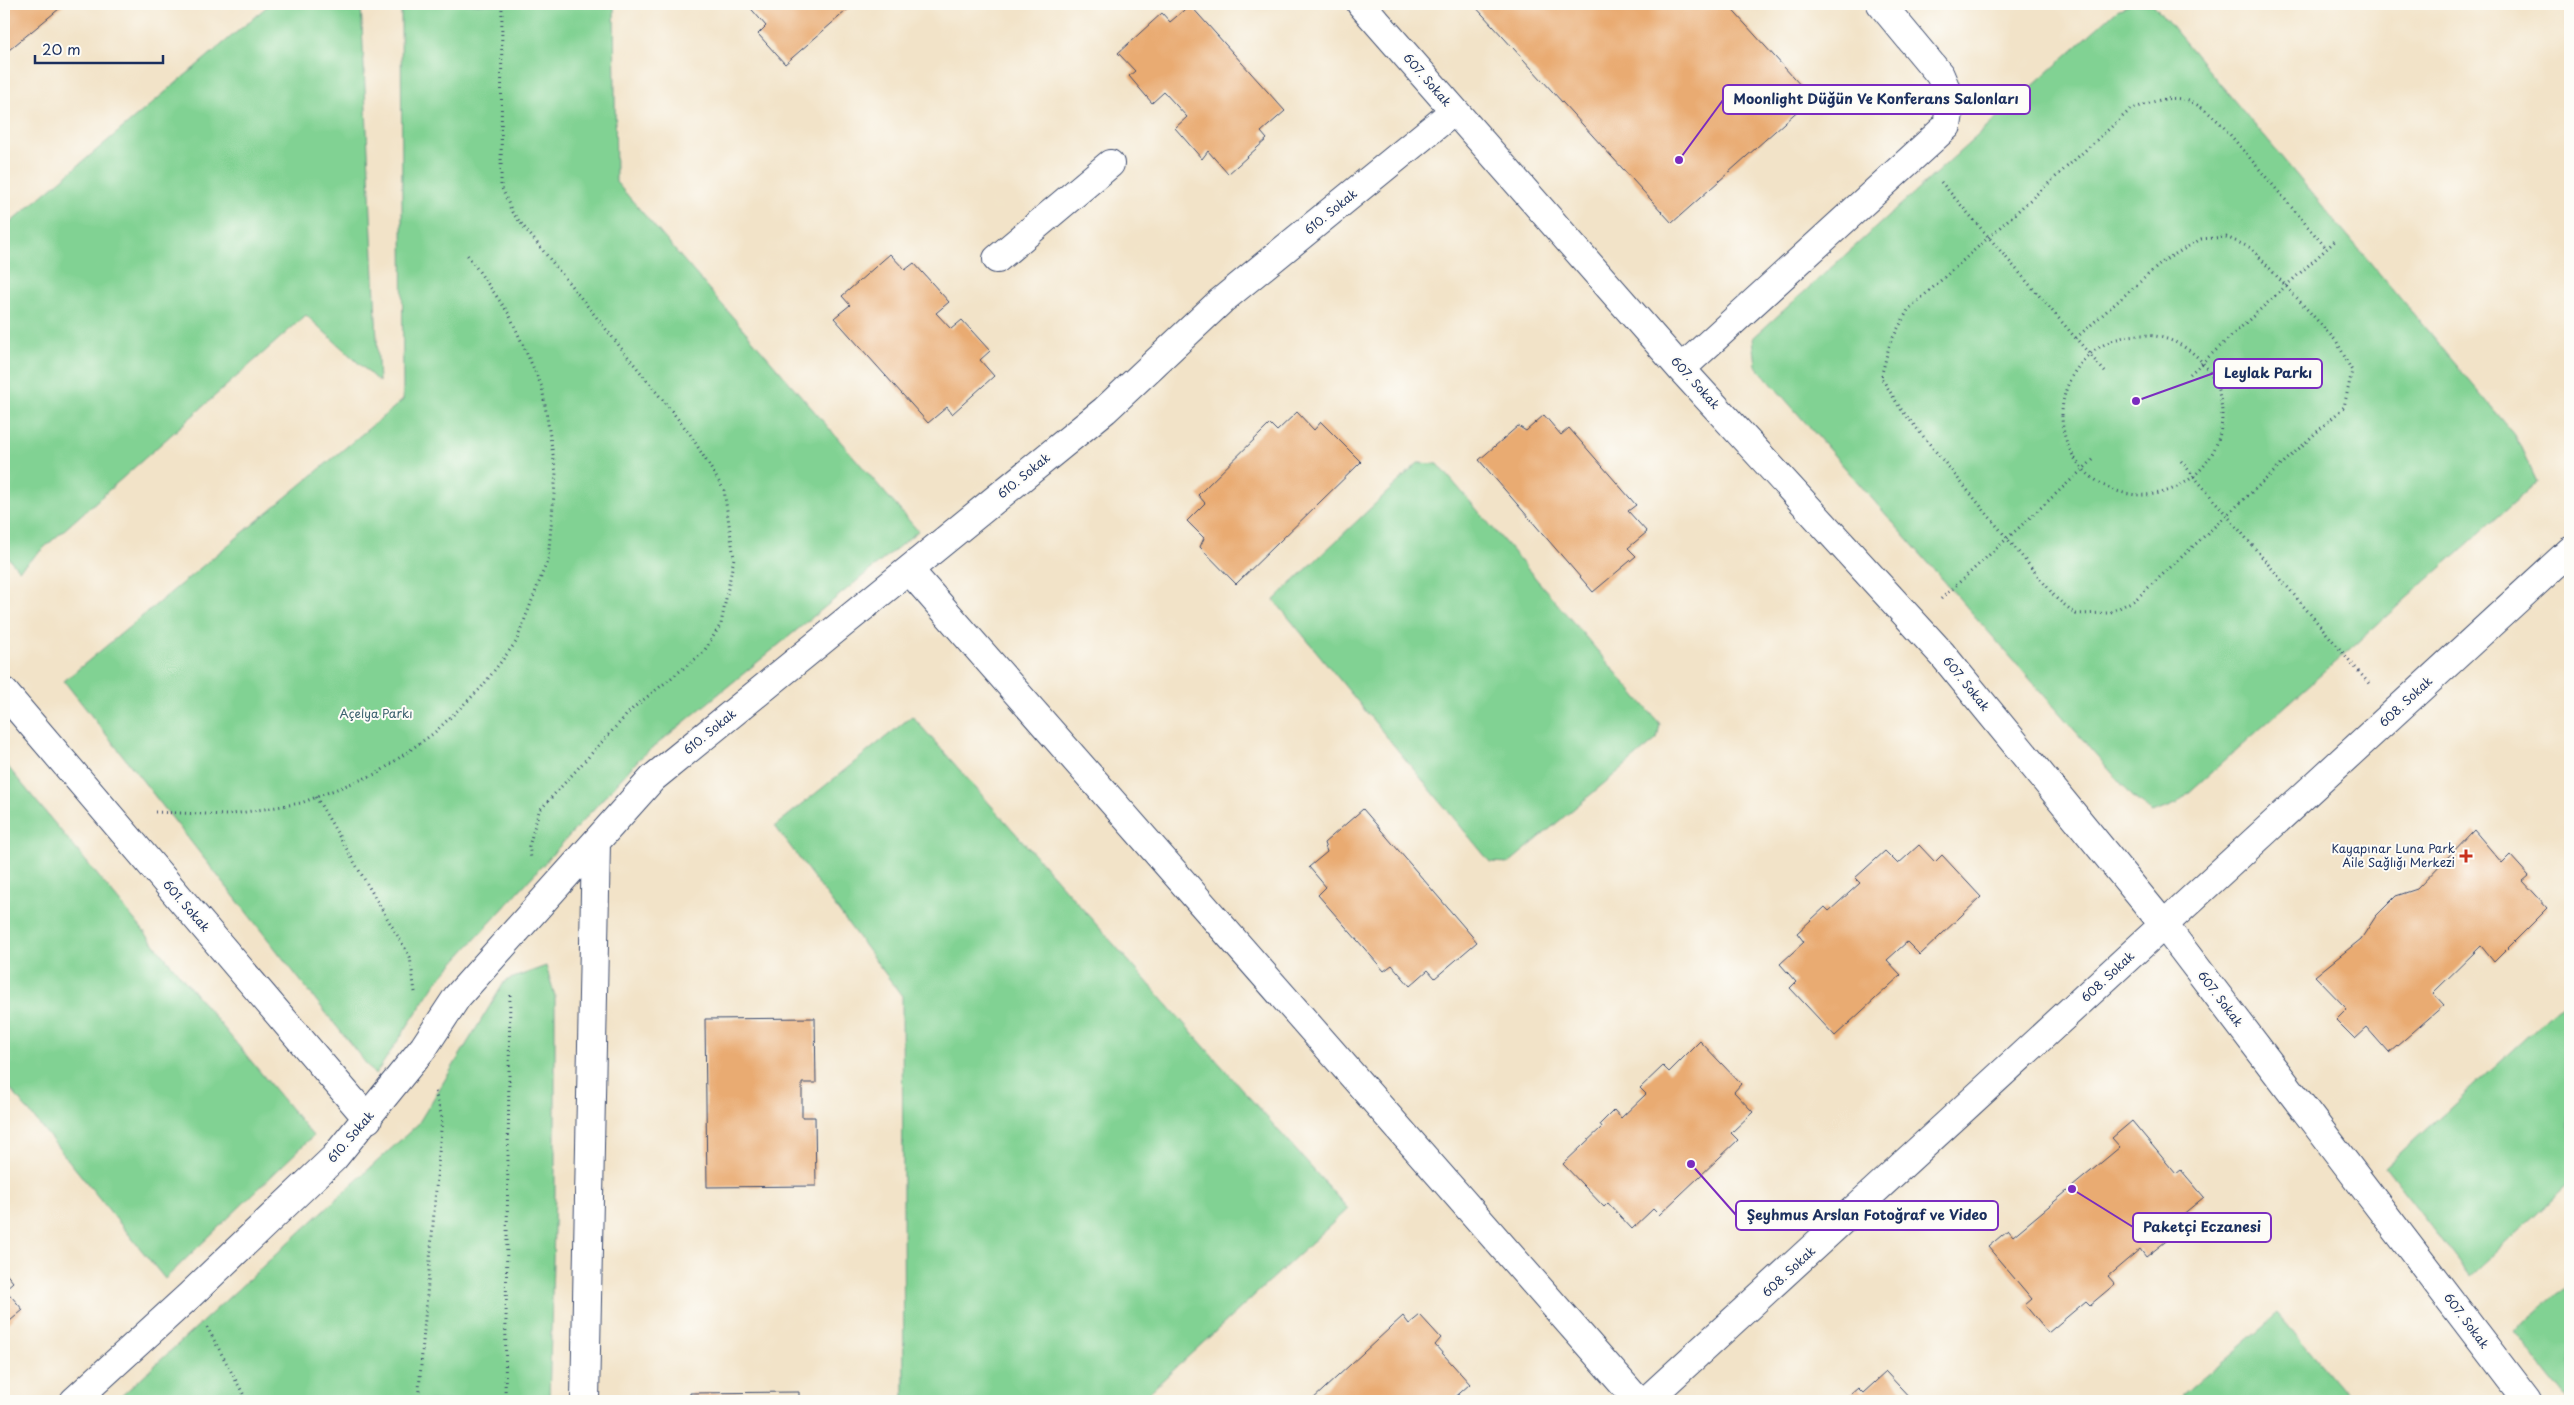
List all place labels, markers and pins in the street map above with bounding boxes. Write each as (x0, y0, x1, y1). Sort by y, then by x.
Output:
callout: Moonlight Düğün Ve Konferans Salonları (1723, 85, 2030, 114)
callout: Leylak Parkı (2214, 359, 2322, 388)
place label: Kayapınar Luna Park Aile Sağlığı Merkezi (2331, 839, 2455, 871)
marker: Kayapınar Luna Park Aile Sağlığı Merkezi (2459, 849, 2473, 863)
callout: Şeyhmus Arslan Fotoğraf ve Video (1736, 1201, 1998, 1230)
callout: Paketçi Eczanesi (2133, 1213, 2271, 1242)

